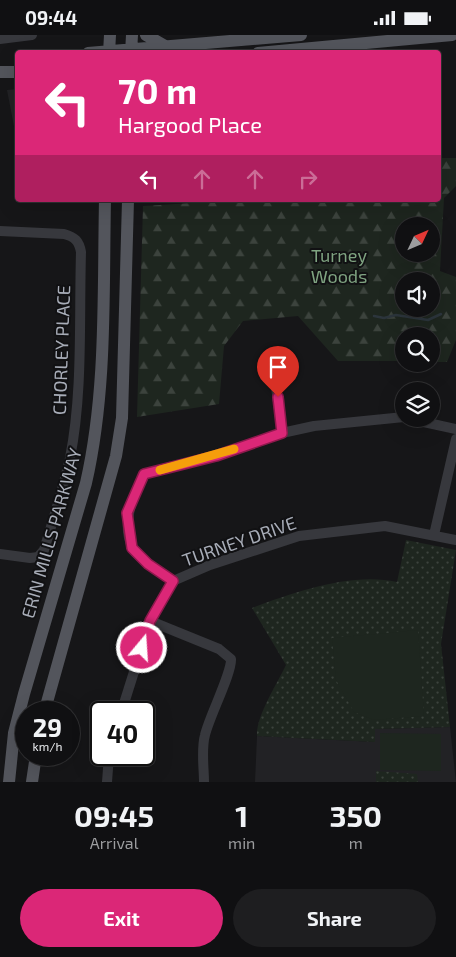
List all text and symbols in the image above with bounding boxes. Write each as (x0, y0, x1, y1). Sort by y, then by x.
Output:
text: 09:44 (25, 6, 77, 29)
text: 70 m (118, 69, 197, 111)
icon: left (35, 70, 100, 135)
text: Hargood Place (118, 111, 262, 137)
icon: left (135, 165, 163, 193)
icon: ahead (188, 165, 216, 193)
icon: ahead (241, 165, 269, 193)
icon: right (294, 165, 322, 193)
north arrow (395, 217, 440, 263)
map controls (395, 217, 440, 427)
park label: Turney Woods (311, 244, 367, 287)
button: sound (395, 272, 440, 317)
street label: CHORLEY PLACE (48, 285, 74, 415)
button: search (395, 327, 440, 372)
pin (257, 346, 299, 397)
icon: arrive (264, 353, 292, 381)
button: layers (395, 382, 440, 427)
street label: ERIN MILLS PARKWAY (16, 445, 86, 621)
street label: TURNEY DRIVE (179, 511, 299, 571)
position arrow (115, 621, 167, 673)
speed limit sign: 40 (90, 701, 155, 766)
text: 29 (33, 712, 62, 742)
text: km/h (33, 739, 62, 753)
text: 09:45 (74, 797, 154, 833)
text: 1 (235, 797, 248, 833)
text: 350 (329, 797, 382, 833)
text: Arrival (90, 833, 138, 852)
text: min (228, 833, 255, 852)
text: m (349, 833, 363, 852)
button: Exit (20, 889, 223, 947)
button: Share (233, 889, 436, 947)

